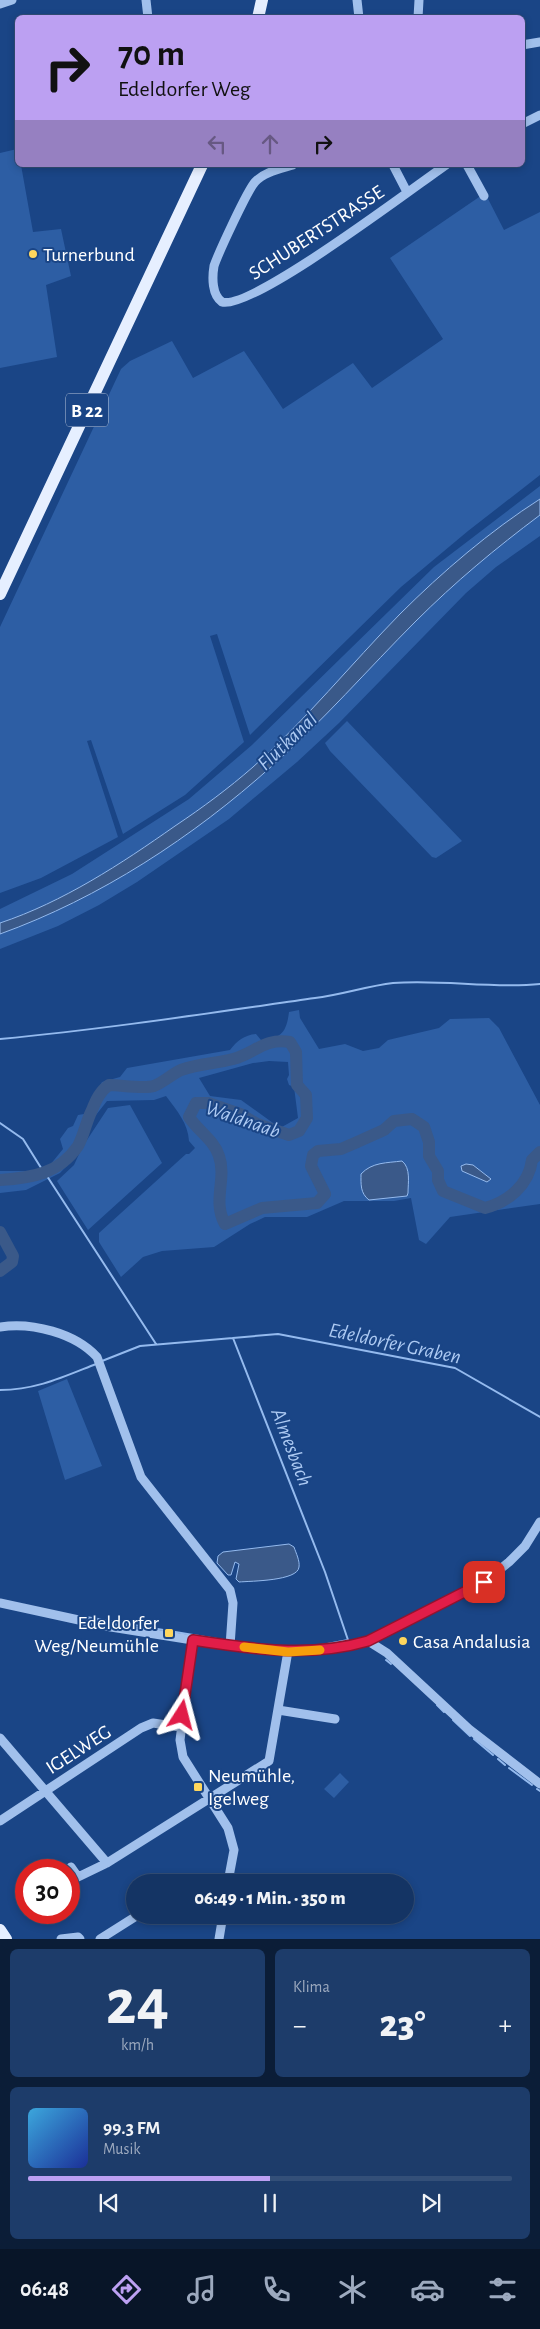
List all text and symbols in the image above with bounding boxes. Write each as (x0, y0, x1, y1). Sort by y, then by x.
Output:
icon: right (35, 35, 100, 100)
text: 70 m (118, 37, 185, 72)
text: Edeldorfer Weg (118, 78, 251, 100)
icon: left (203, 130, 231, 158)
icon: ahead (256, 130, 284, 158)
icon: right (309, 130, 337, 158)
street label: SCHUBERTSTRASSE (246, 182, 388, 284)
place label: Turnerbund (43, 245, 135, 265)
marker: Turnerbund (27, 248, 39, 260)
road number: B 22 (66, 394, 108, 426)
water label: Flutkanal (254, 708, 321, 775)
water label: Waldnaab (203, 1097, 283, 1142)
water label: Edeldorfer Graben (327, 1319, 463, 1368)
water label: Almesbach (267, 1404, 316, 1489)
pin (463, 1561, 505, 1603)
icon: arrive (470, 1568, 498, 1596)
place label: Edeldorfer Weg/Neumühle (34, 1613, 160, 1656)
marker: Edeldorfer Weg/Neumühle (163, 1627, 175, 1639)
place label: Casa Andalusia (413, 1632, 530, 1652)
marker: Casa Andalusia (397, 1635, 409, 1647)
position arrow (155, 1688, 207, 1740)
street label: IGELWEG (42, 1722, 115, 1778)
place label: Neumühle, Igelweg (208, 1766, 295, 1809)
marker: Neumühle, Igelweg (192, 1781, 204, 1793)
speed limit sign: 30 (15, 1859, 80, 1924)
text: 06:49 · 1 Min. · 350 m (194, 1889, 346, 1908)
text: 24 (106, 1971, 169, 2036)
text: Klima (293, 1979, 330, 1995)
text: 23° (379, 2006, 426, 2044)
text: − (293, 2012, 306, 2040)
text: + (499, 2012, 512, 2040)
text: km/h (121, 2037, 154, 2053)
text: 99.3 FM (103, 2119, 160, 2138)
text: Musik (103, 2141, 141, 2157)
icon: previous (95, 2189, 123, 2217)
icon: pause (256, 2189, 284, 2217)
icon: next (417, 2189, 445, 2217)
icon: directions (109, 2272, 144, 2307)
icon: music (184, 2272, 219, 2307)
icon: phone (259, 2272, 294, 2307)
icon: climate (335, 2272, 370, 2307)
icon: car (410, 2272, 445, 2307)
icon: filters (485, 2272, 520, 2307)
text: 06:48 (20, 2278, 69, 2300)

